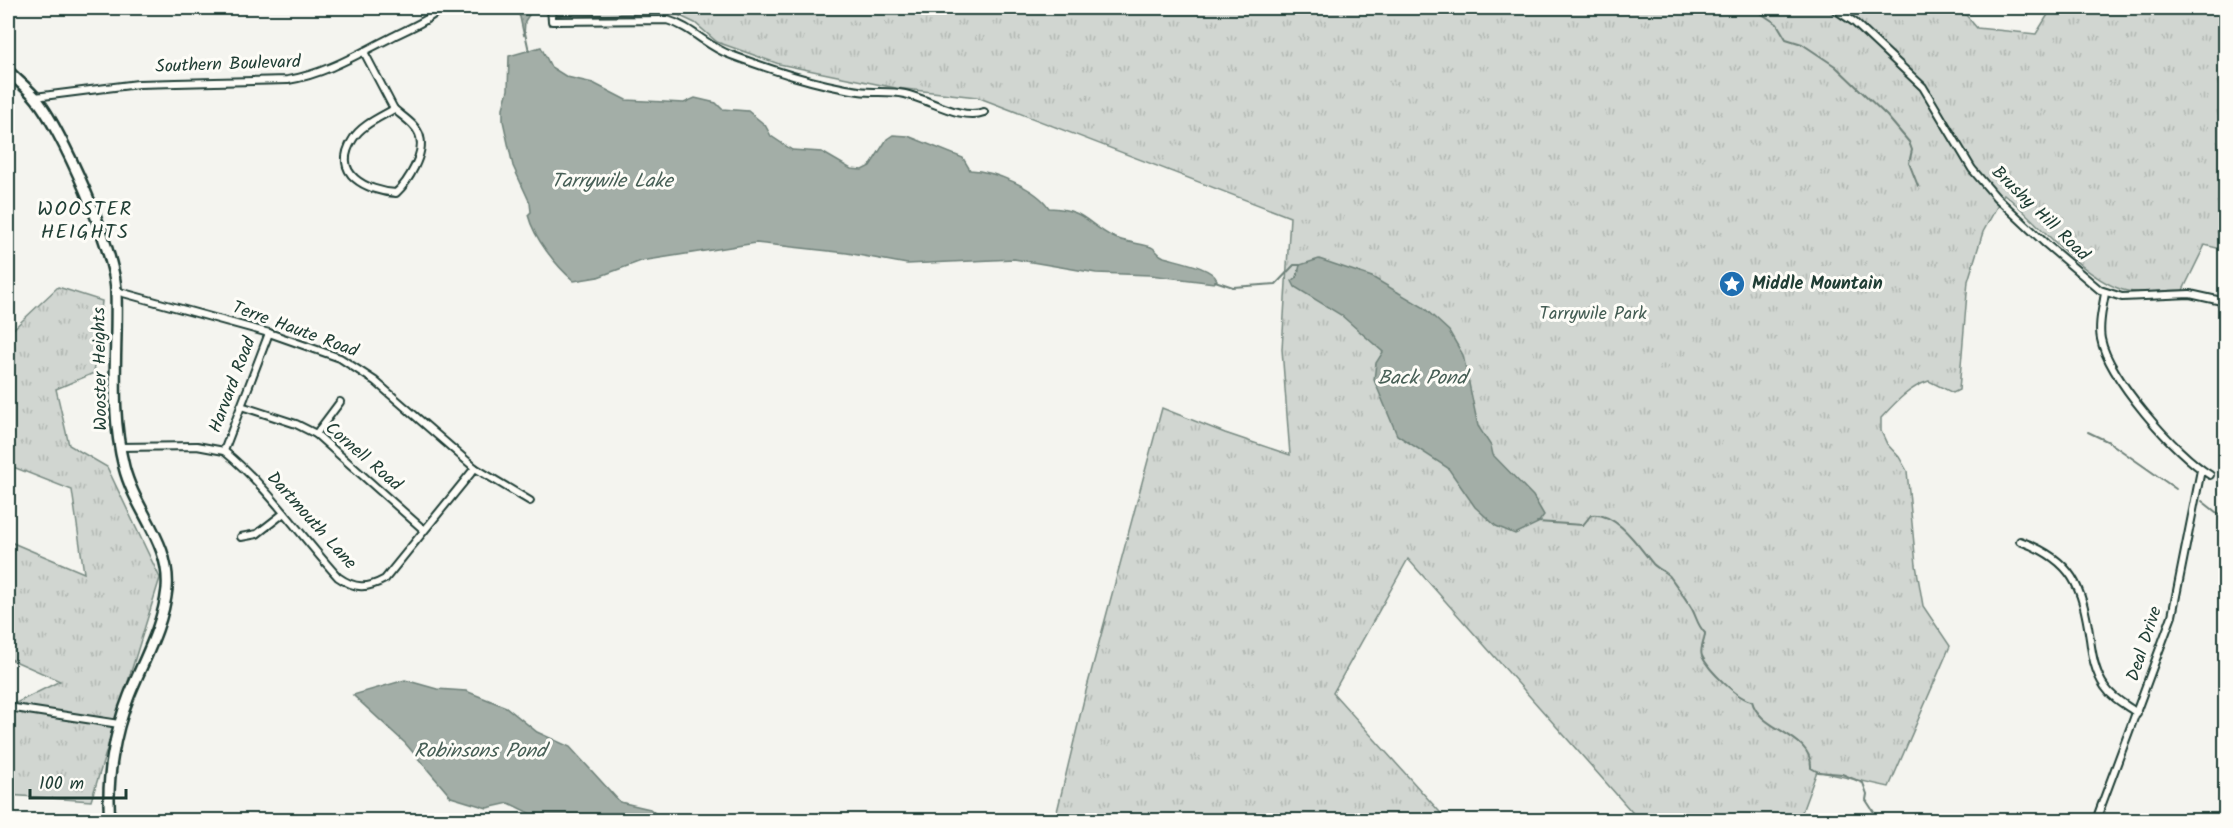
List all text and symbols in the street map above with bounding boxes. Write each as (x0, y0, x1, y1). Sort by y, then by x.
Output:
street label: Southern Boulevard (155, 48, 302, 82)
street label: Brushy Hill Road (1984, 159, 2097, 269)
water label: Tarrywile Lake (551, 166, 675, 198)
district label: WOOSTER HEIGHTS (37, 194, 133, 249)
place icon: Middle Mountain (1717, 269, 1747, 299)
place label: Middle Mountain (1752, 270, 1883, 299)
street label: Terre Haute Road (228, 294, 363, 367)
park label: Tarrywile Park (1539, 300, 1647, 329)
street label: Wooster Heights (85, 307, 117, 431)
street label: Harvard Road (201, 332, 265, 437)
water label: Back Pond (1378, 363, 1472, 395)
street label: Cornell Road (318, 415, 409, 500)
street label: Dartmouth Lane (259, 465, 363, 577)
street label: Deal Drive (2119, 603, 2171, 685)
water label: Robinsons Pond (414, 736, 551, 768)
scale bar (30, 762, 126, 800)
text: 100 m (39, 770, 84, 799)

